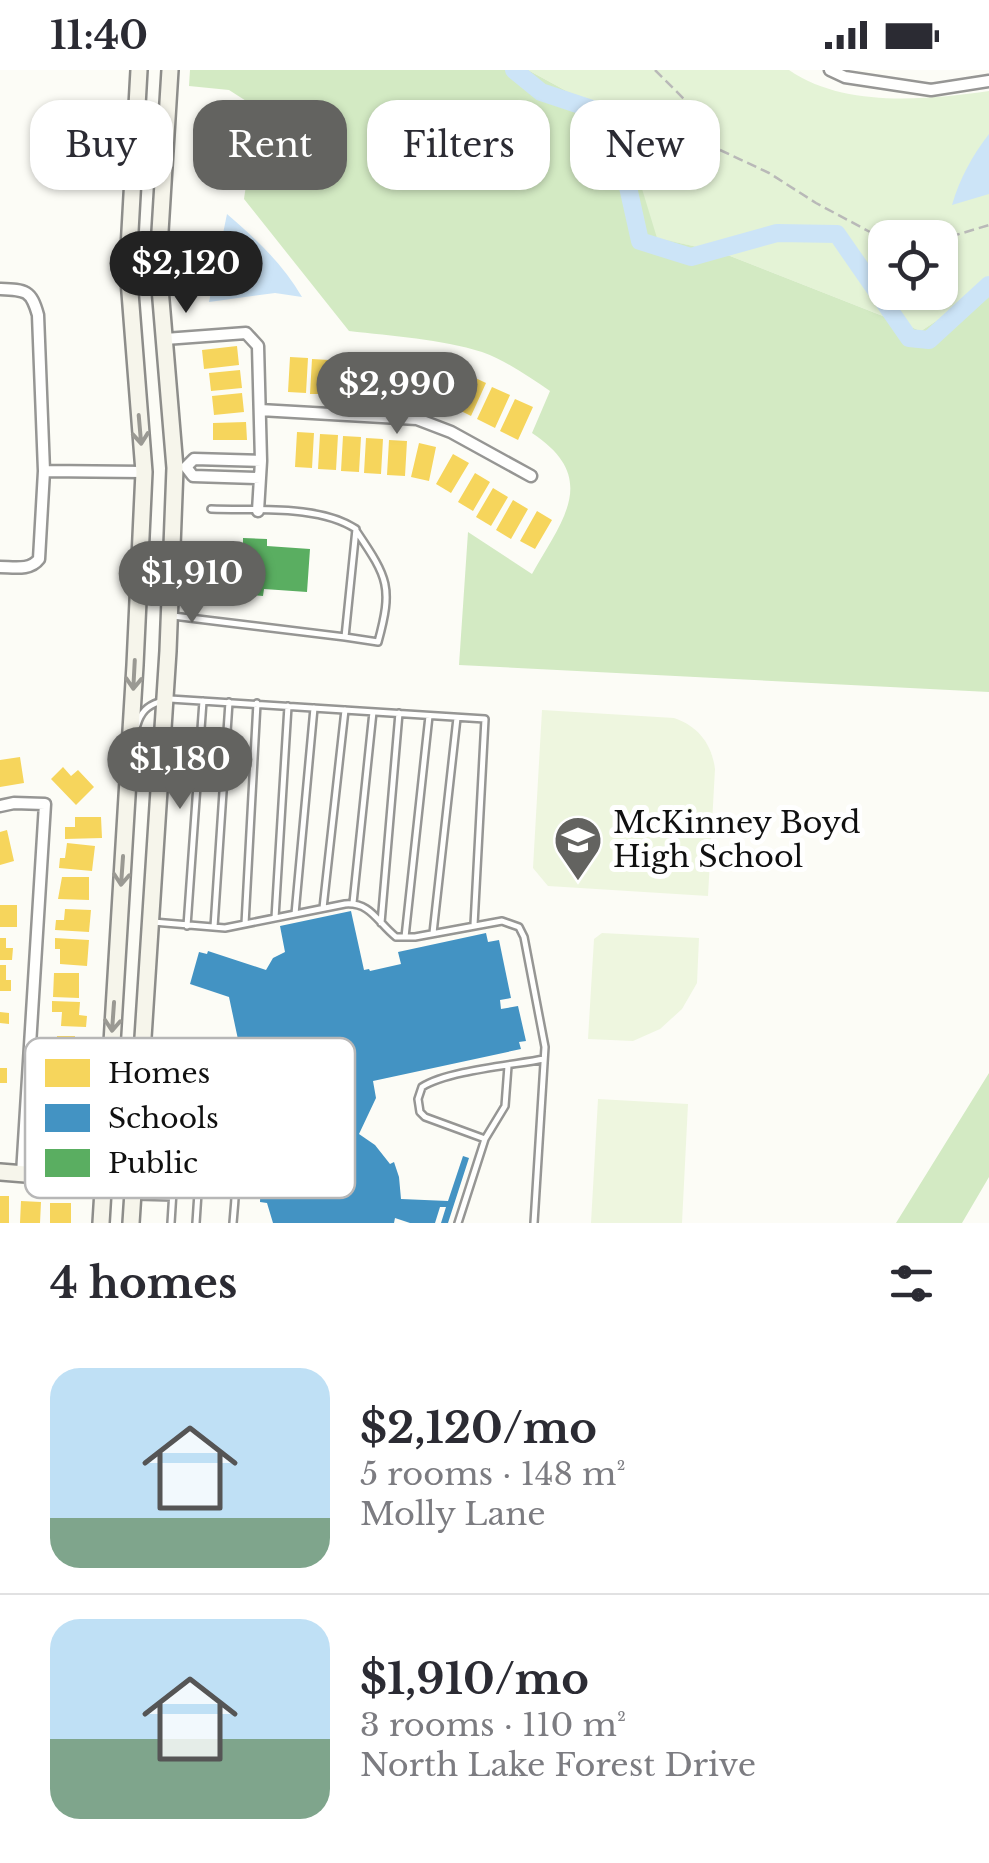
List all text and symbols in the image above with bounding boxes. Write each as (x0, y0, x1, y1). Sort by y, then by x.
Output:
text: 11:40 (50, 12, 148, 59)
chip: Buy (30, 100, 173, 190)
chip: Rent (193, 100, 347, 190)
chip: Filters (367, 100, 550, 190)
chip: New (570, 100, 720, 190)
map controls (868, 220, 958, 310)
button: locate (868, 220, 958, 310)
pin: $2,120 (105, 231, 267, 316)
text: $2,120 (132, 243, 240, 283)
pin: $2,990 (316, 352, 478, 437)
text: $2,990 (338, 364, 456, 404)
one-way arrow (131, 413, 150, 446)
pin: $1,910 (111, 541, 273, 626)
text: $1,910 (141, 553, 243, 593)
one-way arrow (124, 658, 143, 690)
pin: $1,180 (99, 727, 261, 812)
text: $1,180 (129, 739, 231, 779)
place label: McKinney Boyd High School (613, 804, 861, 875)
school or university icon: McKinney Boyd High School (552, 814, 604, 882)
one-way arrow (112, 855, 131, 887)
one-way arrow (103, 1001, 122, 1033)
legend (25, 1038, 355, 1198)
text: Homes (108, 1056, 210, 1091)
text: Schools (108, 1101, 219, 1136)
text: Public (108, 1146, 198, 1181)
icon: filters (884, 1256, 939, 1311)
text: 4 homes (50, 1257, 237, 1309)
text: $2,120/mo (360, 1402, 597, 1454)
icon: home (130, 1408, 250, 1528)
text: 5 rooms · 148 m² (360, 1454, 626, 1494)
text: Molly Lane (360, 1494, 546, 1534)
text: $1,910/mo (360, 1653, 589, 1705)
icon: home (130, 1659, 250, 1779)
text: 3 rooms · 110 m² (360, 1705, 626, 1745)
text: North Lake Forest Drive (360, 1745, 756, 1785)

